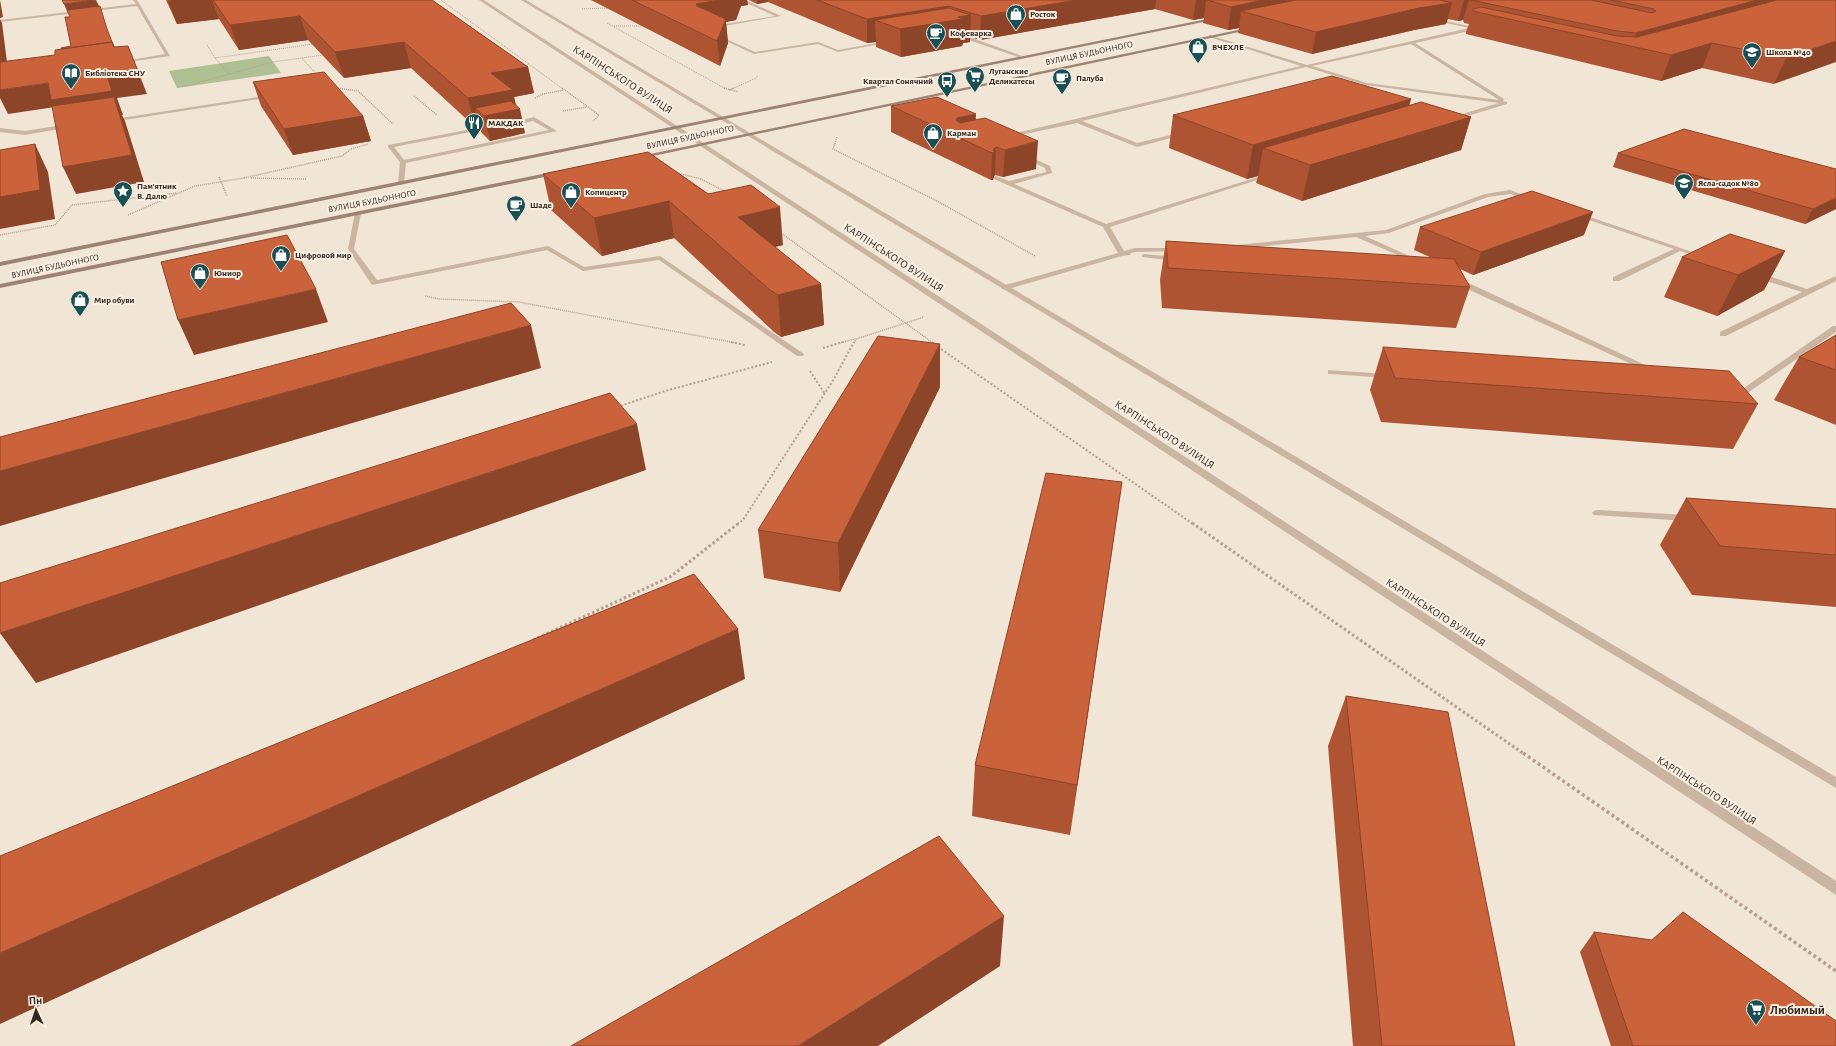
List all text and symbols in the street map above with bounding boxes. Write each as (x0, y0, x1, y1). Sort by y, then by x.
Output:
shop icon: Росток (1005, 3, 1027, 31)
place label: Росток (1030, 10, 1056, 19)
cafe icon: Кофеварка (925, 22, 947, 50)
place label: Кофеварка (950, 29, 993, 38)
shop icon: ВЧЕХЛЕ (1187, 36, 1209, 64)
street label: ВУЛИЦЯ БУДЬОННОГО (1044, 40, 1134, 67)
school or university icon: Школа №40 (1741, 41, 1763, 69)
street label: КАРПІНСЬКОГО ВУЛИЦЯ (571, 43, 675, 116)
place label: ВЧЕХЛЕ (1212, 43, 1244, 52)
place label: Школа №40 (1766, 48, 1811, 57)
library icon: Библіотека СНУ (60, 62, 82, 90)
supermarket icon: Луганские Деликатесы (964, 65, 986, 93)
place label: Луганские Деликатесы (989, 67, 1035, 86)
cafe icon: Палуба (1051, 67, 1073, 95)
place label: Библіотека СНУ (85, 69, 146, 78)
bus stop icon: Квартал Сонячний (936, 70, 958, 98)
place label: Палуба (1076, 74, 1104, 83)
place label: Квартал Сонячний (863, 77, 933, 86)
restaurant icon: МАКДАК (463, 112, 485, 140)
place label: МАКДАК (488, 119, 524, 128)
shop icon: Карман (922, 122, 944, 150)
street label: ВУЛИЦЯ БУДЬОННОГО (645, 124, 735, 151)
place label: Карман (947, 129, 976, 138)
school or university icon: Ясла-садок №80 (1673, 172, 1695, 200)
place label: Ясла-садок №80 (1698, 179, 1759, 188)
place icon: Пам'ятник В. Далю (112, 180, 134, 208)
shop icon: Копицентр (560, 181, 582, 209)
place label: Пам'ятник В. Далю (137, 182, 177, 201)
place label: Копицентр (585, 188, 627, 197)
street label: ВУЛИЦЯ БУДЬОННОГО (327, 189, 417, 214)
cafe icon: Шаде (505, 194, 527, 222)
place label: Шаде (530, 201, 552, 210)
street label: КАРПІНСЬКОГО ВУЛИЦЯ (842, 221, 946, 294)
shop icon: Цифровой мир (270, 244, 292, 272)
place label: Цифровой мир (295, 251, 352, 260)
street label: ВУЛИЦЯ БУДЬОННОГО (10, 253, 100, 280)
shop icon: Юниор (189, 262, 211, 290)
place label: Юниор (214, 269, 241, 278)
shop icon: Мир обуви (69, 289, 91, 317)
place label: Мир обуви (94, 296, 135, 305)
street label: КАРПІНСЬКОГО ВУЛИЦЯ (1113, 398, 1217, 471)
street label: КАРПІНСЬКОГО ВУЛИЦЯ (1384, 576, 1488, 649)
street label: КАРПІНСЬКОГО ВУЛИЦЯ (1655, 754, 1759, 827)
north arrow (16, 990, 56, 1030)
text: Пн (29, 995, 42, 1006)
supermarket icon: Любимый (1745, 998, 1767, 1026)
place label: Любимый (1770, 1004, 1825, 1017)

